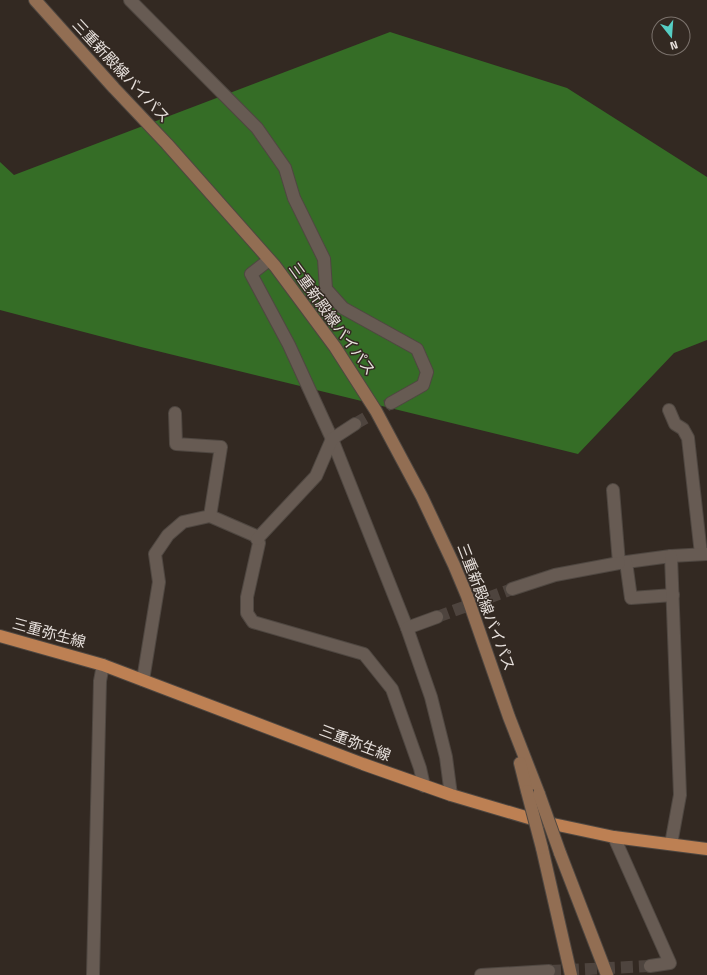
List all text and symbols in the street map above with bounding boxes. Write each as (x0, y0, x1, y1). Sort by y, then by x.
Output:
street label: 三重新殿線バイパス (67, 14, 176, 128)
north arrow (651, 16, 691, 56)
text: N (668, 37, 680, 54)
street label: 三重新殿線バイパス (284, 257, 381, 380)
street label: 三重新殿線バイパス (452, 540, 521, 674)
street label: 三重弥生線 (10, 612, 88, 653)
street label: 三重弥生線 (316, 718, 394, 767)

